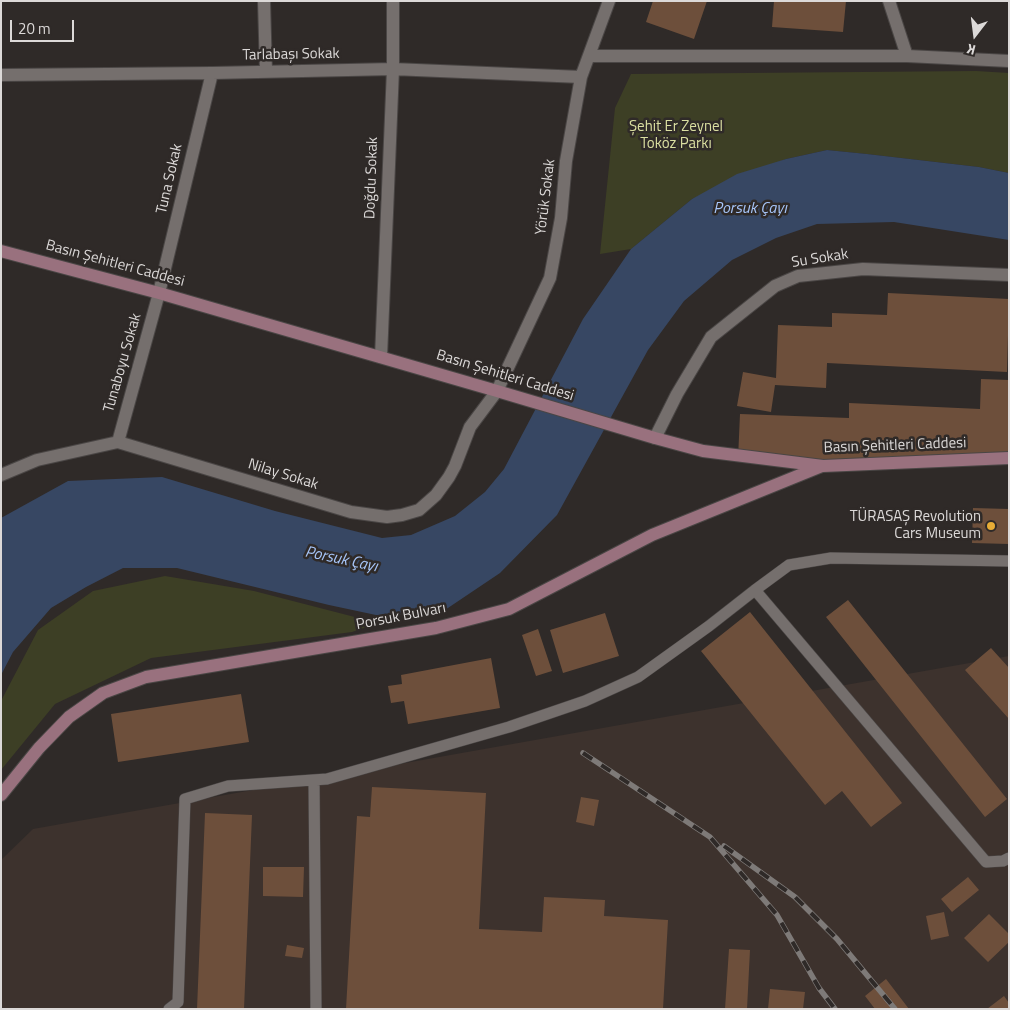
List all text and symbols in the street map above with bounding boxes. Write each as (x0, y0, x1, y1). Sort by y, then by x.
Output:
scale bar (12, 10, 76, 42)
north arrow (950, 10, 1000, 60)
text: 20 m (18, 17, 51, 40)
text: K (964, 39, 978, 61)
street label: Tarlabaşı Sokak (242, 45, 340, 65)
park label: Şehit Er Zeynel Toköz Parkı (629, 118, 723, 153)
street label: Doğdu Sokak (362, 137, 382, 219)
street label: Tuna Sokak (153, 142, 187, 216)
street label: Yörük Sokak (532, 158, 560, 236)
water label: Porsuk Çayı (713, 199, 787, 219)
street label: Basın Şehitleri Caddesi (44, 237, 186, 291)
street label: Su Sokak (790, 246, 850, 272)
street label: Tunaboyu Sokak (100, 311, 146, 415)
street label: Basın Şehitleri Caddesi (434, 347, 576, 405)
street label: Basın Şehitleri Caddesi (823, 435, 967, 457)
street label: Nilay Sokak (246, 456, 320, 494)
place label: TÜRASAŞ Revolution Cars Museum (850, 508, 981, 543)
marker: TÜRASAŞ Revolution Cars Museum (985, 520, 997, 532)
water label: Porsuk Çayı (303, 543, 379, 577)
street label: Porsuk Bulvarı (355, 599, 447, 635)

